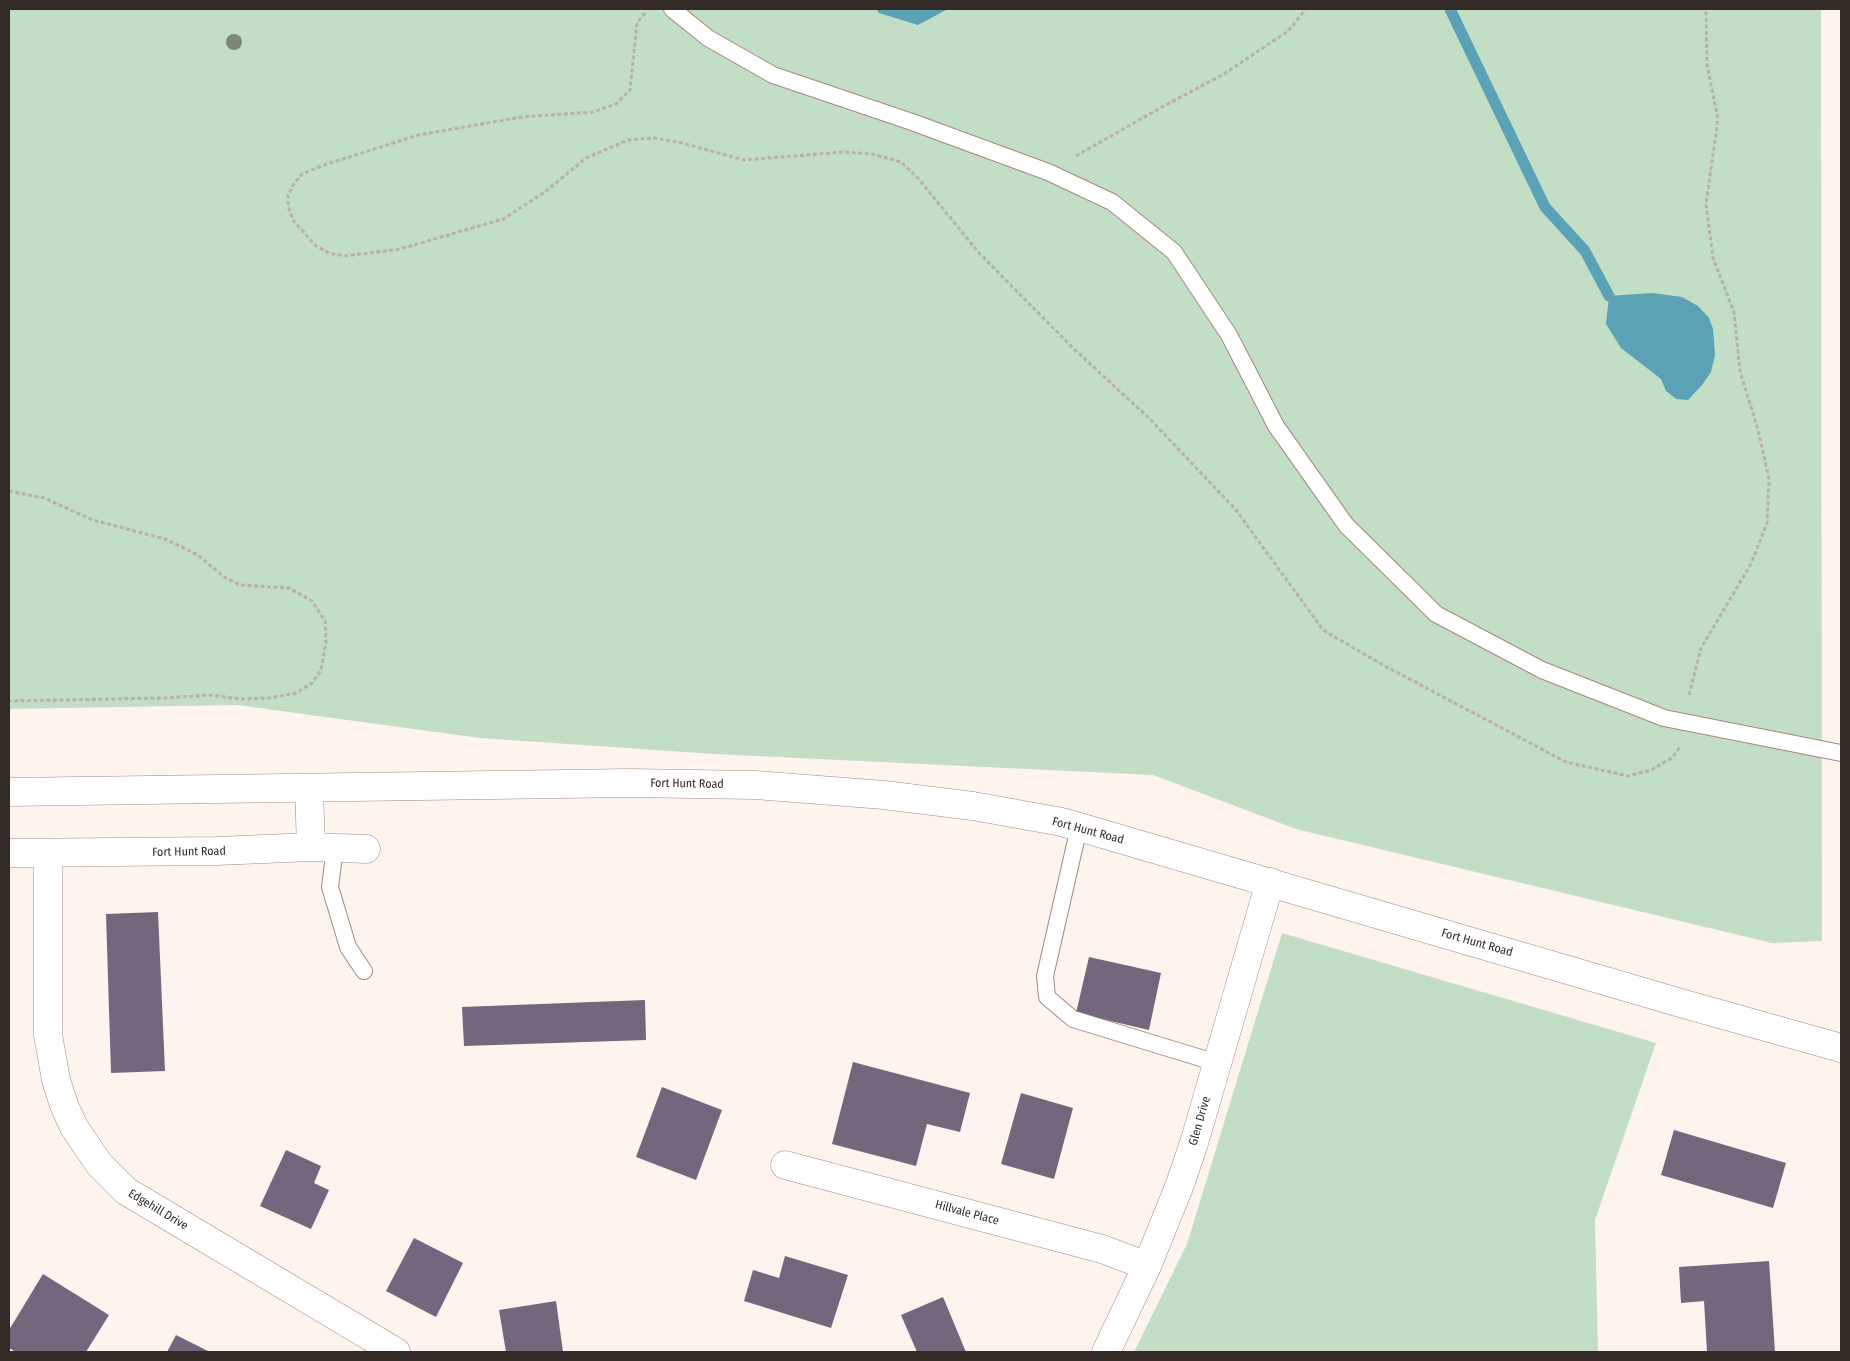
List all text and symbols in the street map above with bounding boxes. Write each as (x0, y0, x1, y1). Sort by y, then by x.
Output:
street label: Fort Hunt Road (650, 776, 724, 792)
street label: Fort Hunt Road (1051, 815, 1125, 847)
street label: Fort Hunt Road (152, 844, 226, 860)
street label: Fort Hunt Road (1440, 926, 1514, 960)
street label: Glen Drive (1186, 1095, 1214, 1147)
street label: Edgehill Drive (126, 1187, 190, 1233)
street label: Hillvale Place (934, 1198, 1000, 1228)

